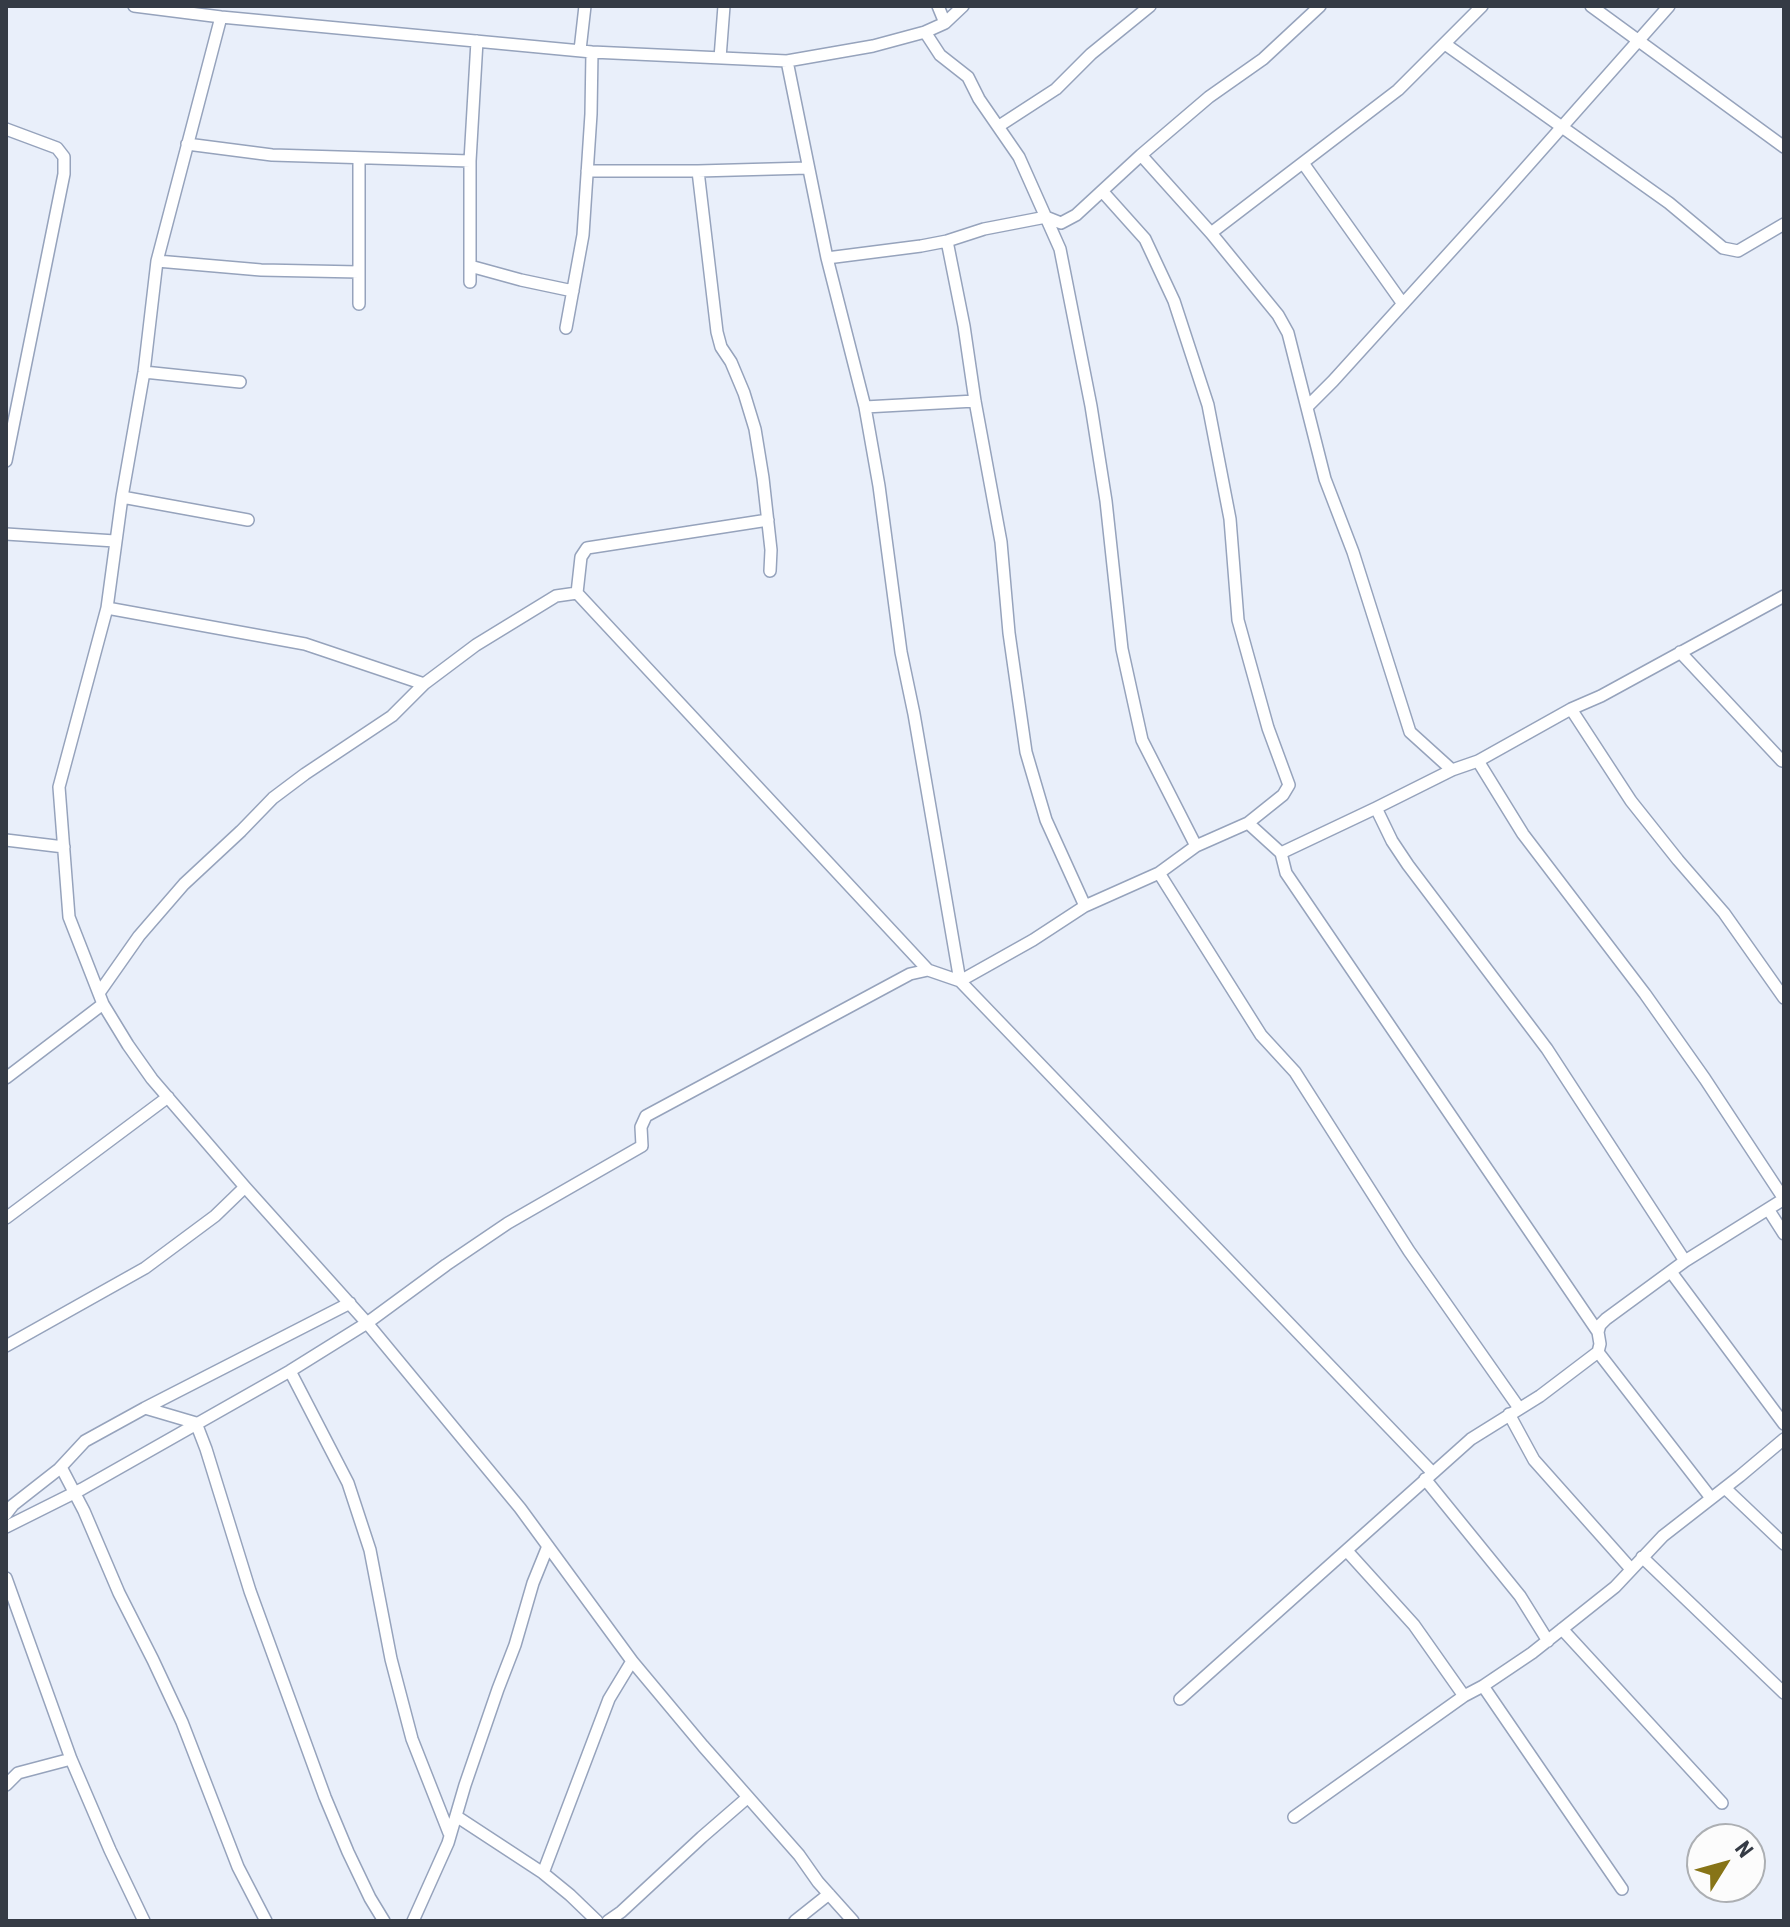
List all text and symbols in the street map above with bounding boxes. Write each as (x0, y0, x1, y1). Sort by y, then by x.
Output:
north arrow (1686, 1823, 1766, 1903)
text: N (1730, 1837, 1758, 1862)

